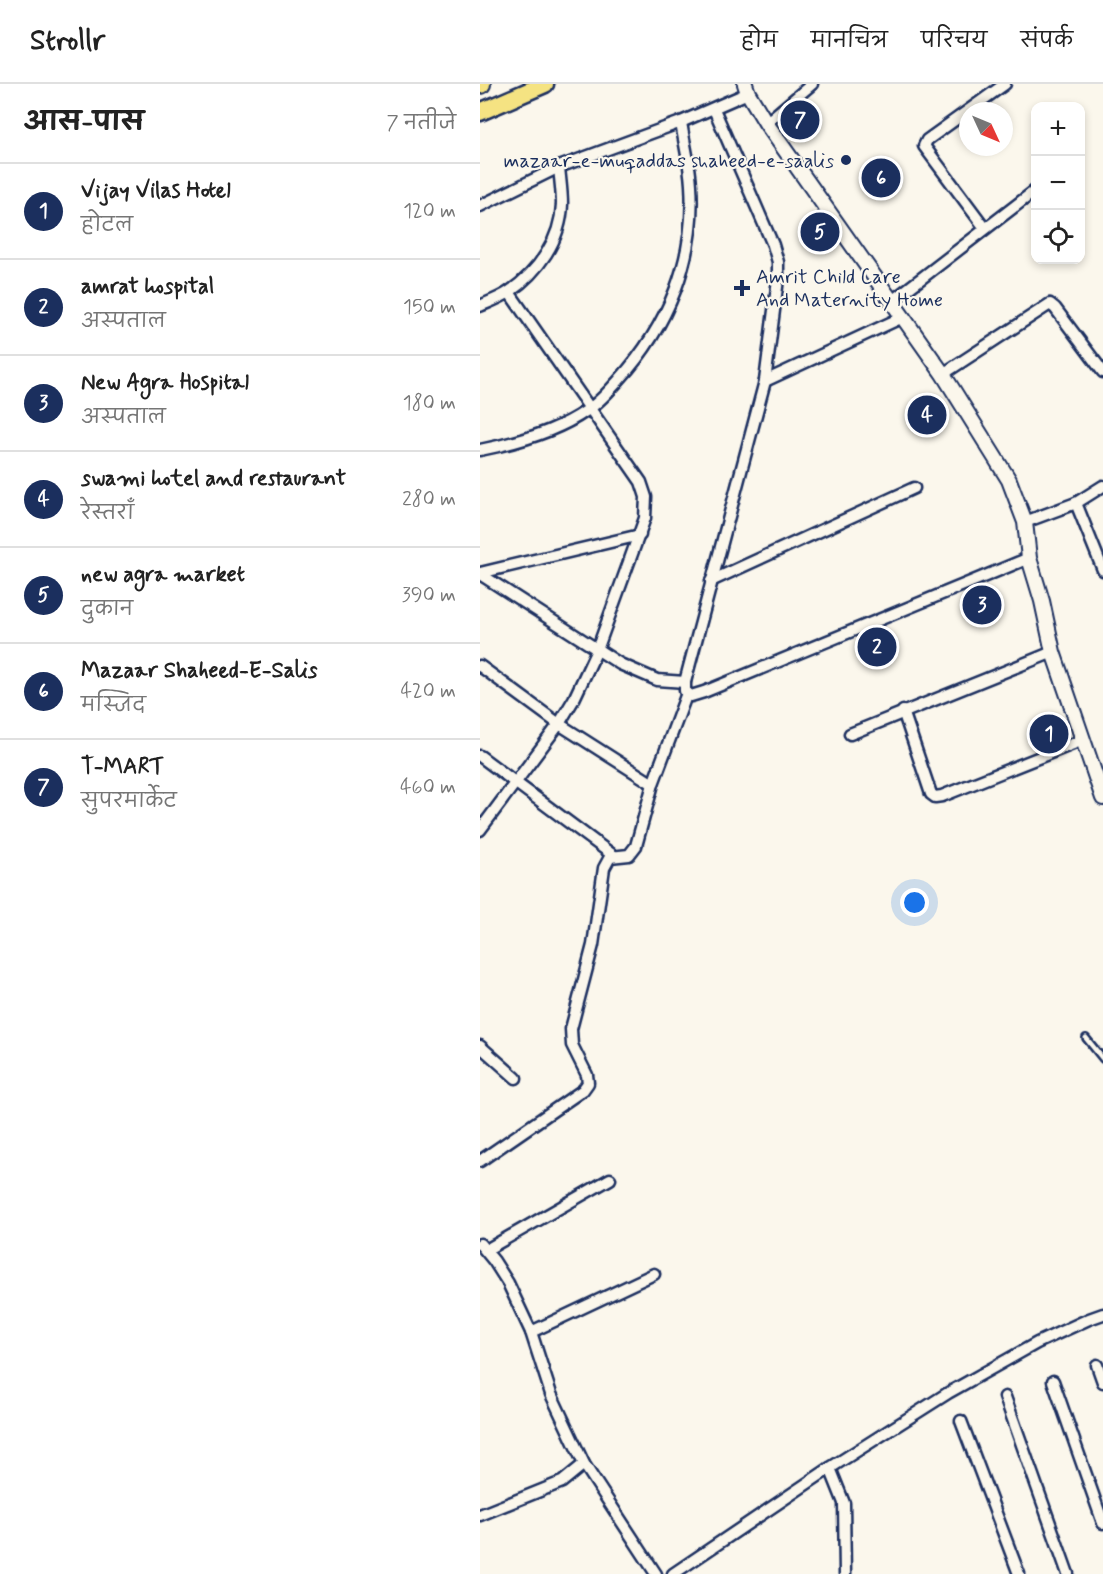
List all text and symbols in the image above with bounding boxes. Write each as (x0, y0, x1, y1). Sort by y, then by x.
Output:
text: Strollr (30, 23, 105, 60)
text: होम (741, 27, 778, 55)
text: मानचित्र (811, 27, 888, 55)
text: परिचय (921, 27, 987, 55)
text: संपर्क (1020, 27, 1073, 55)
pin: 7 (780, 98, 820, 142)
north arrow (959, 102, 1013, 156)
map controls (1031, 102, 1085, 264)
button: + (1031, 102, 1085, 156)
text: आस-पास (24, 106, 144, 140)
text: 7 नतीजे (387, 110, 456, 137)
place label: mazaar-e-muqaddas shaheed-e-saalis (503, 148, 834, 175)
marker: mazaar-e-muqaddas shaheed-e-saalis (839, 153, 853, 167)
pin: 6 (862, 156, 900, 200)
button: − (1031, 156, 1085, 210)
text: Vijay Vilas Hotel (81, 177, 231, 205)
text: 1 (39, 198, 48, 225)
text: 120 m (403, 198, 456, 225)
pin: 5 (800, 210, 840, 254)
button: locate (1031, 210, 1085, 264)
text: होटल (81, 212, 133, 239)
place label: Amrit Child Care And Maternity Home (756, 264, 943, 314)
text: amrat hospital (81, 273, 214, 301)
marker: Amrit Child Care And Maternity Home (733, 279, 751, 297)
text: 2 (39, 294, 48, 321)
text: 150 m (403, 294, 456, 321)
text: अस्पताल (81, 308, 166, 335)
text: New Agra Hospital (81, 369, 249, 397)
text: 3 (39, 390, 48, 417)
text: 180 m (403, 390, 456, 417)
pin: 4 (908, 392, 946, 438)
text: अस्पताल (81, 404, 166, 431)
text: swami hotel and restaurant (81, 465, 346, 493)
text: 4 (38, 486, 49, 513)
text: 280 m (402, 486, 456, 513)
text: रेस्तराँ (81, 500, 134, 527)
text: new agra market (81, 561, 245, 589)
text: 5 (38, 582, 50, 609)
text: 390 m (402, 582, 456, 609)
pin: 3 (962, 582, 1002, 628)
text: दुकान (81, 596, 133, 623)
pin: 2 (858, 624, 896, 670)
text: Mazaar Shaheed-E-Salis (81, 657, 318, 685)
text: 6 (38, 678, 49, 705)
text: 420 m (400, 678, 456, 705)
text: मस्जिद (81, 692, 146, 719)
pin: 1 (1030, 712, 1068, 756)
text: T-MART (81, 753, 164, 781)
text: 7 (37, 774, 50, 801)
text: 460 m (400, 774, 456, 801)
text: सुपरमार्केट (81, 788, 177, 815)
your location (900, 888, 929, 917)

